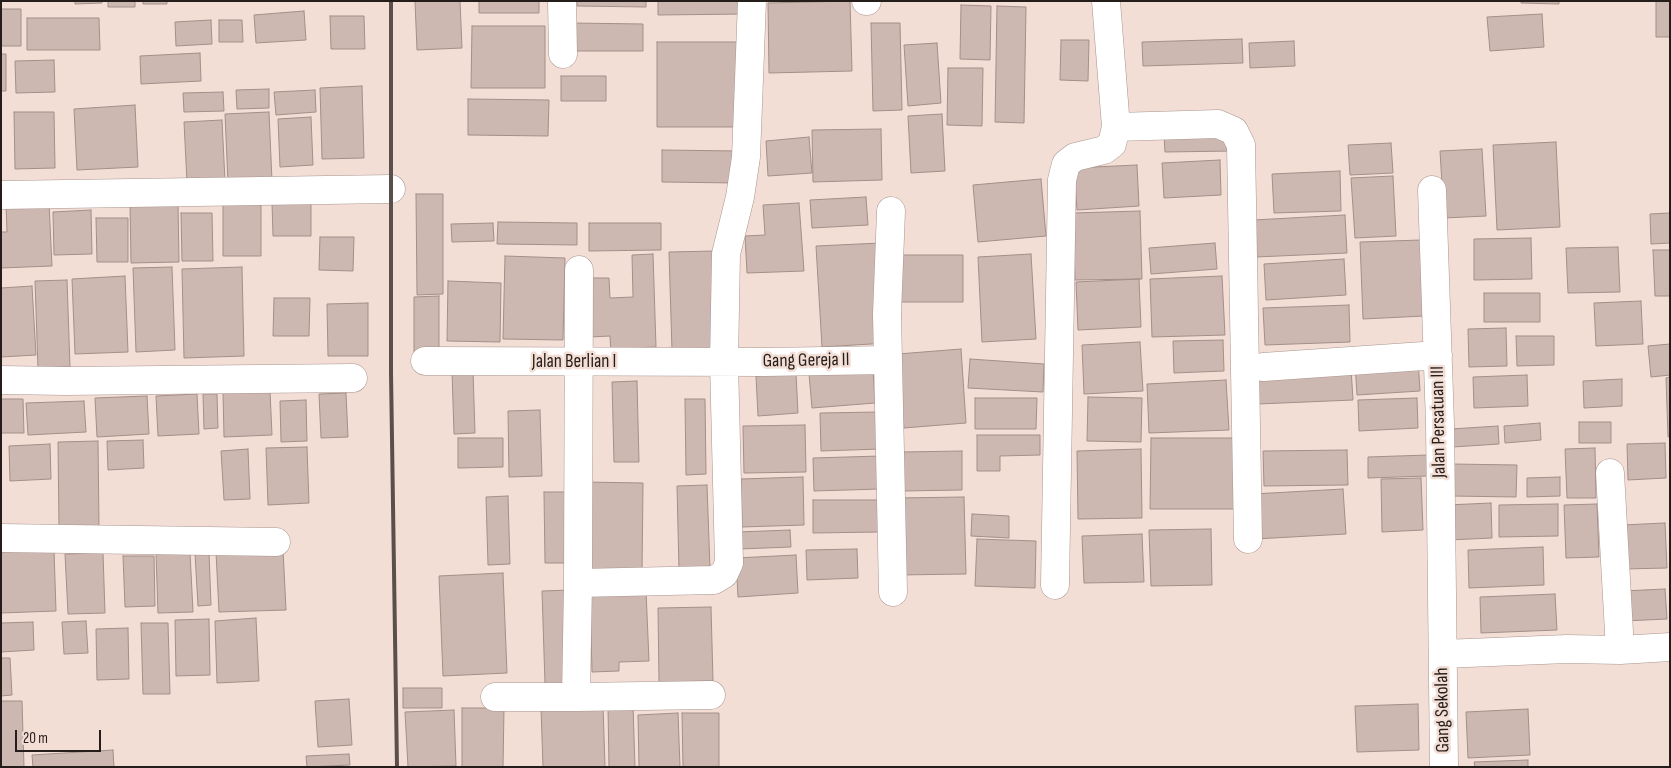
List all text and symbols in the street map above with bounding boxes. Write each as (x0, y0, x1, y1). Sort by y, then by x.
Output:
street label: Gang Gereja II (762, 349, 850, 373)
street label: Jalan Berlian I (532, 351, 616, 373)
street label: Jalan Persatuan III (1427, 366, 1451, 478)
street label: Gang Sekolah (1431, 667, 1455, 753)
scale bar (18, 720, 104, 752)
text: 20 m (23, 729, 48, 748)

